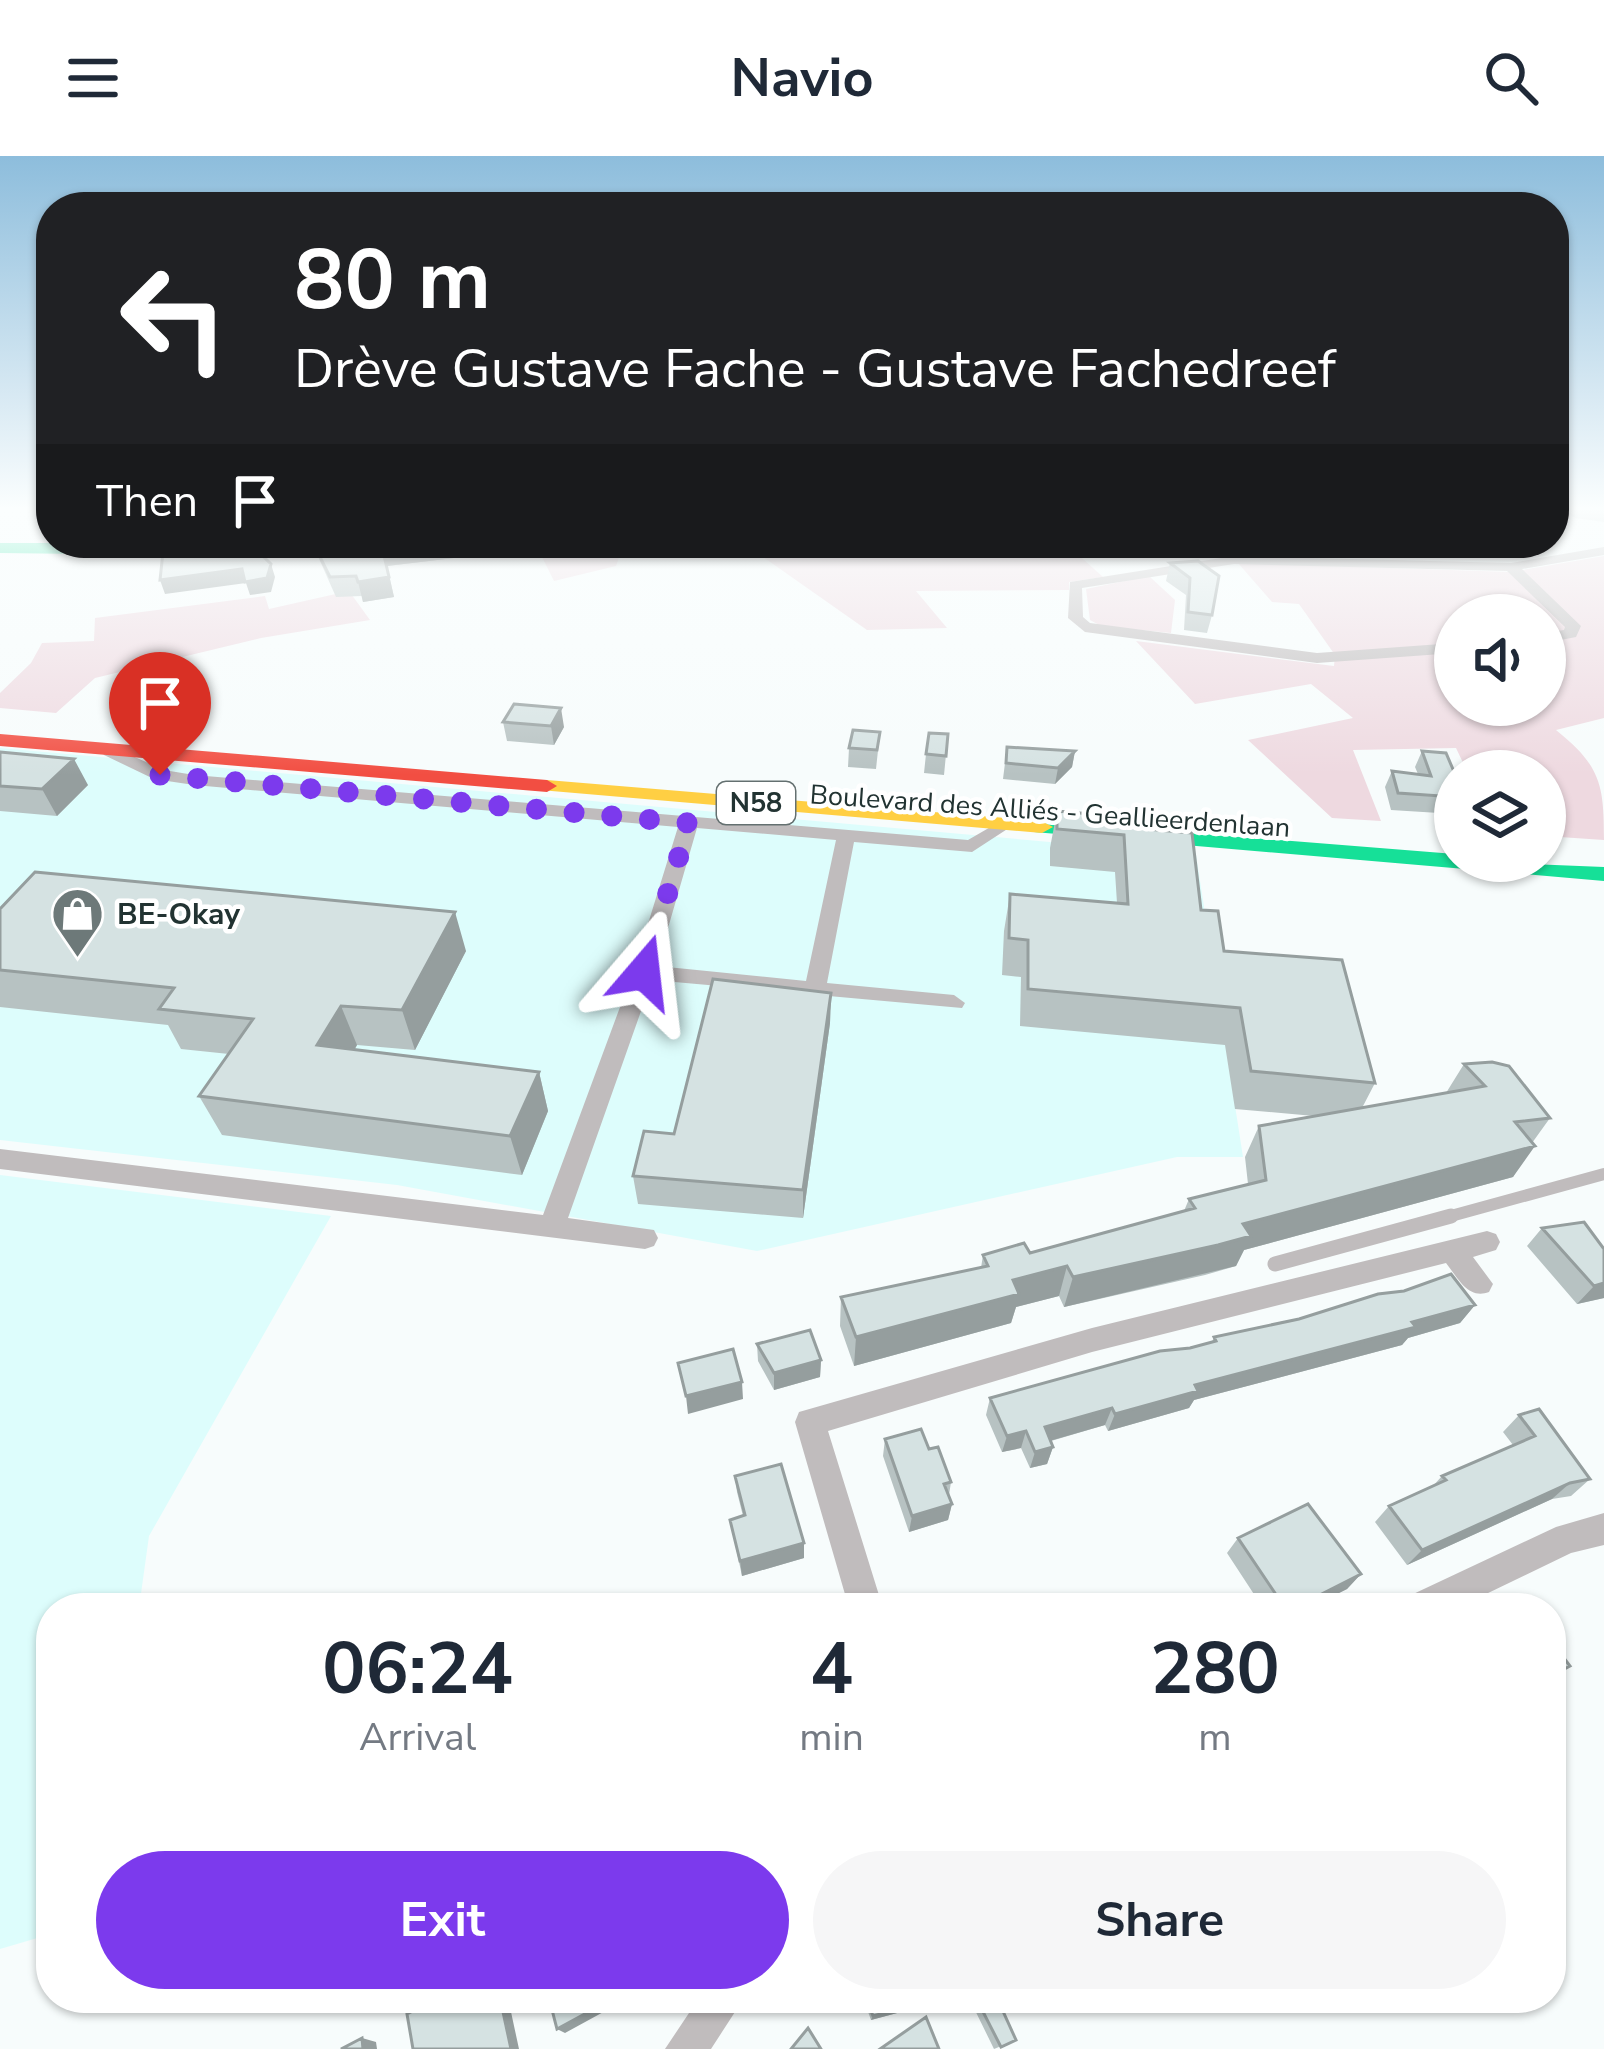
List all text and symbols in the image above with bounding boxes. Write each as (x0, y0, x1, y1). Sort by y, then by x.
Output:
text: Navio (731, 41, 874, 115)
icon: menu (60, 45, 126, 111)
icon: search (1478, 45, 1544, 111)
text: 80 m (294, 223, 491, 338)
icon: left (96, 240, 252, 396)
text: Drève Gustave Fache - Gustave Fachedreef (294, 332, 1336, 406)
icon: arrive (222, 468, 288, 534)
text: Then (96, 471, 198, 532)
map controls (1434, 594, 1566, 882)
button: sound (1434, 594, 1566, 726)
pin (109, 652, 211, 775)
icon: arrive (127, 670, 193, 736)
button: layers (1434, 750, 1566, 882)
street label: Boulevard des Alliés - Geallieerdenlaan (809, 776, 1291, 847)
road number: N58 (717, 782, 795, 824)
shop icon: BE-Okay (50, 886, 106, 960)
place label: BE-Okay (117, 894, 240, 935)
position arrow (581, 909, 707, 1035)
text: 06:24 (322, 1620, 513, 1718)
text: 4 (810, 1620, 853, 1718)
text: 280 (1150, 1620, 1280, 1718)
text: Arrival (359, 1711, 476, 1764)
text: min (799, 1711, 864, 1764)
text: m (1198, 1711, 1232, 1764)
button: Exit (96, 1851, 789, 1989)
button: Share (813, 1851, 1506, 1989)

